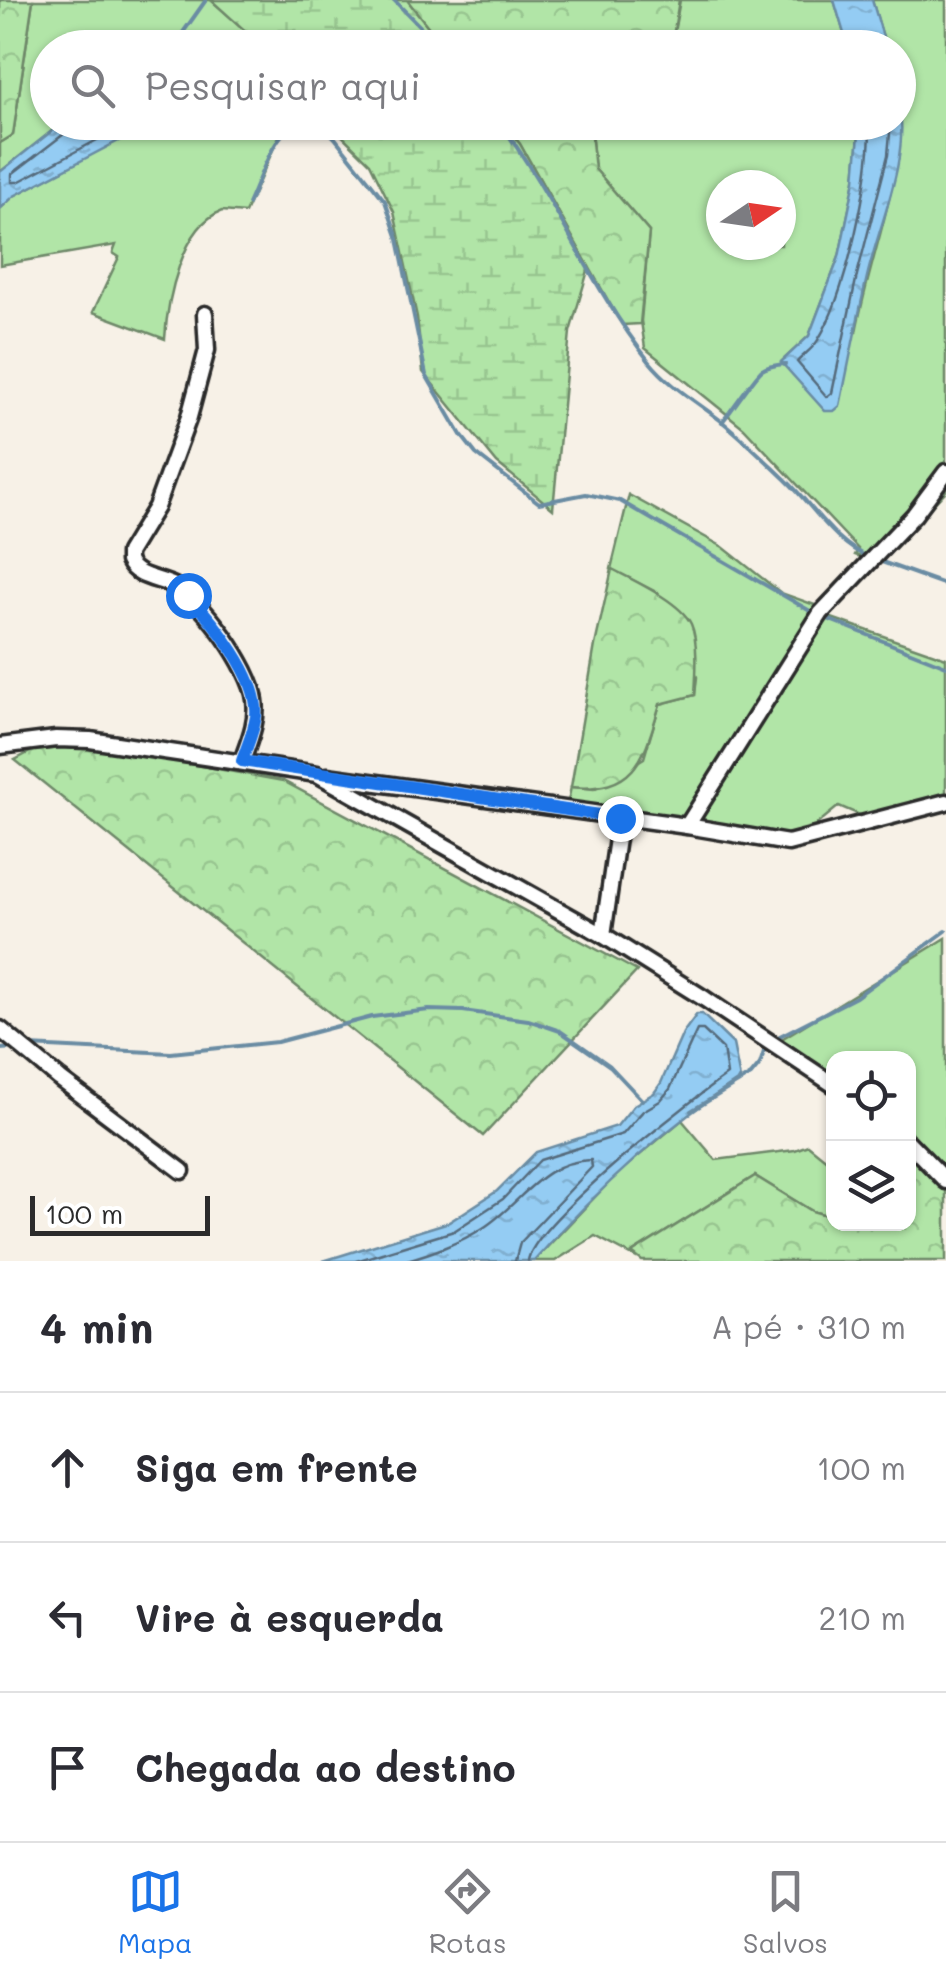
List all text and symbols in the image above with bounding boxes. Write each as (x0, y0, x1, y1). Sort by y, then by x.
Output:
search box (30, 30, 916, 140)
icon: search (65, 58, 120, 113)
text: Pesquisar aqui (145, 60, 421, 110)
north arrow (706, 170, 796, 260)
route start (166, 573, 212, 619)
route end (598, 796, 644, 842)
map controls (826, 1051, 916, 1231)
button: locate (826, 1051, 916, 1141)
button: layers (826, 1141, 916, 1231)
scale bar (30, 1191, 210, 1236)
text: 100 m (45, 1195, 123, 1231)
text: 4 min (40, 1299, 153, 1354)
text: A pé · 310 m (711, 1305, 906, 1347)
icon: ahead (40, 1440, 95, 1495)
text: Siga em frente (135, 1442, 418, 1492)
text: 100 m (816, 1446, 906, 1488)
icon: left (40, 1590, 95, 1645)
text: Vire à esquerda (135, 1592, 444, 1642)
text: 210 m (818, 1596, 906, 1638)
icon: arrive (40, 1740, 95, 1795)
text: Chegada ao destino (135, 1742, 516, 1792)
tab: Mapa (118, 1864, 193, 1960)
tab: Rotas (429, 1864, 507, 1960)
tab: Salvos (743, 1864, 828, 1960)

